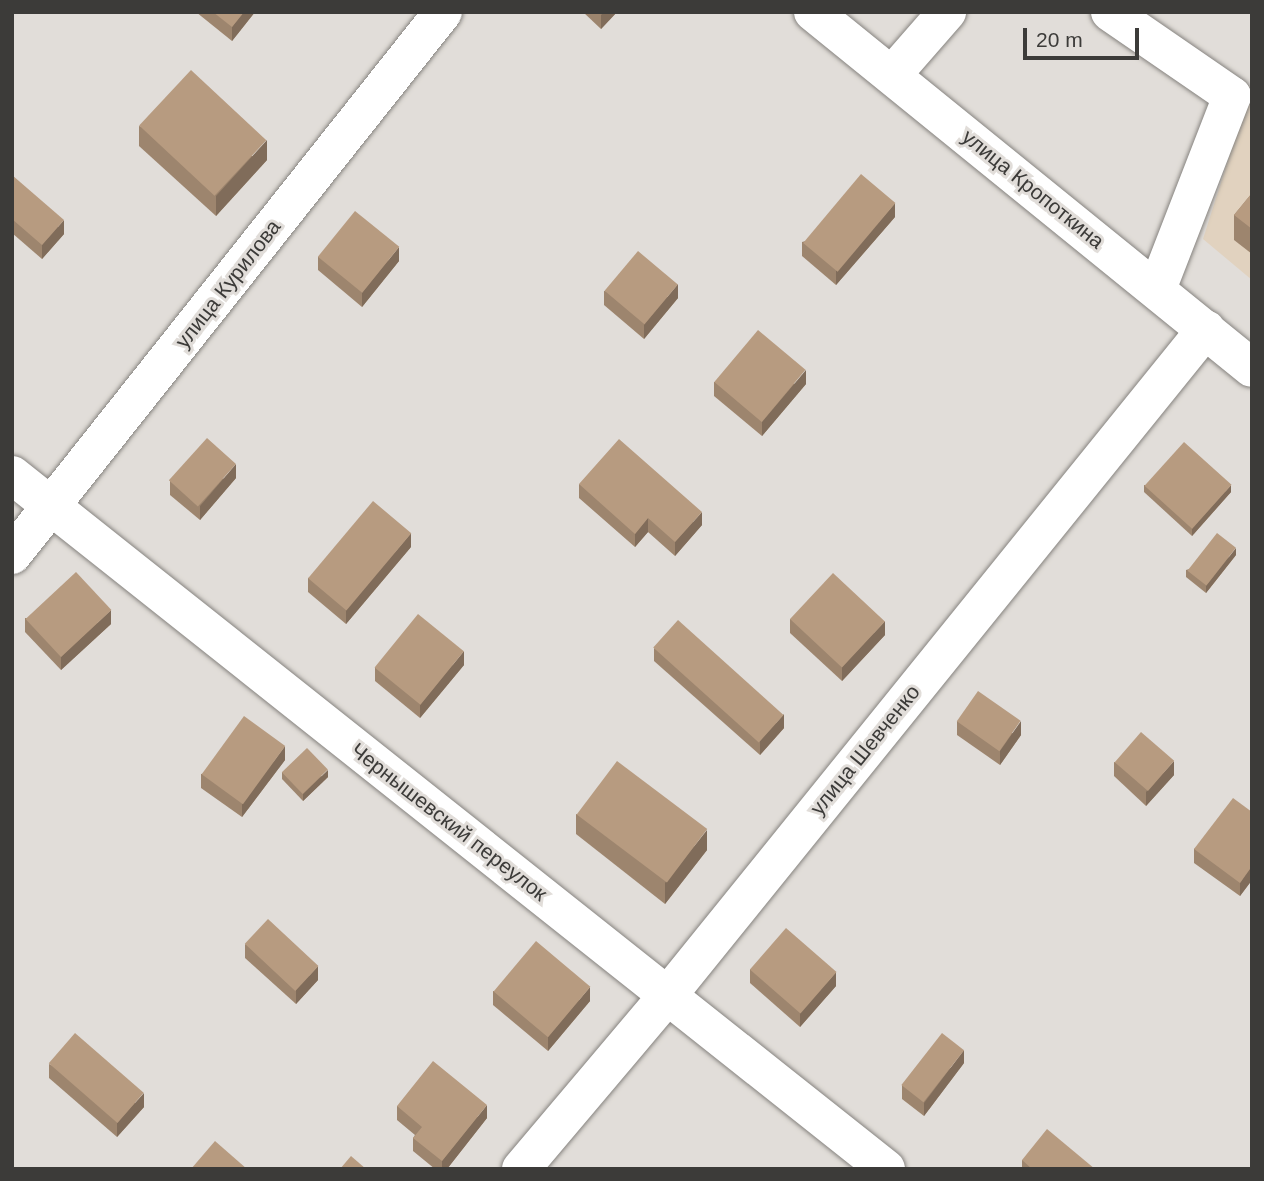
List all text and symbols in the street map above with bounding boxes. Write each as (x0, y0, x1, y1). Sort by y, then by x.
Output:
scale bar (1026, 14, 1142, 58)
text: 20 m (1036, 28, 1083, 51)
street label: улица Кропоткина (957, 124, 1109, 254)
street label: улица Курилова (170, 215, 286, 353)
street label: улица Шевченко (805, 680, 925, 820)
street label: Чернышевский переулок (346, 738, 552, 906)

